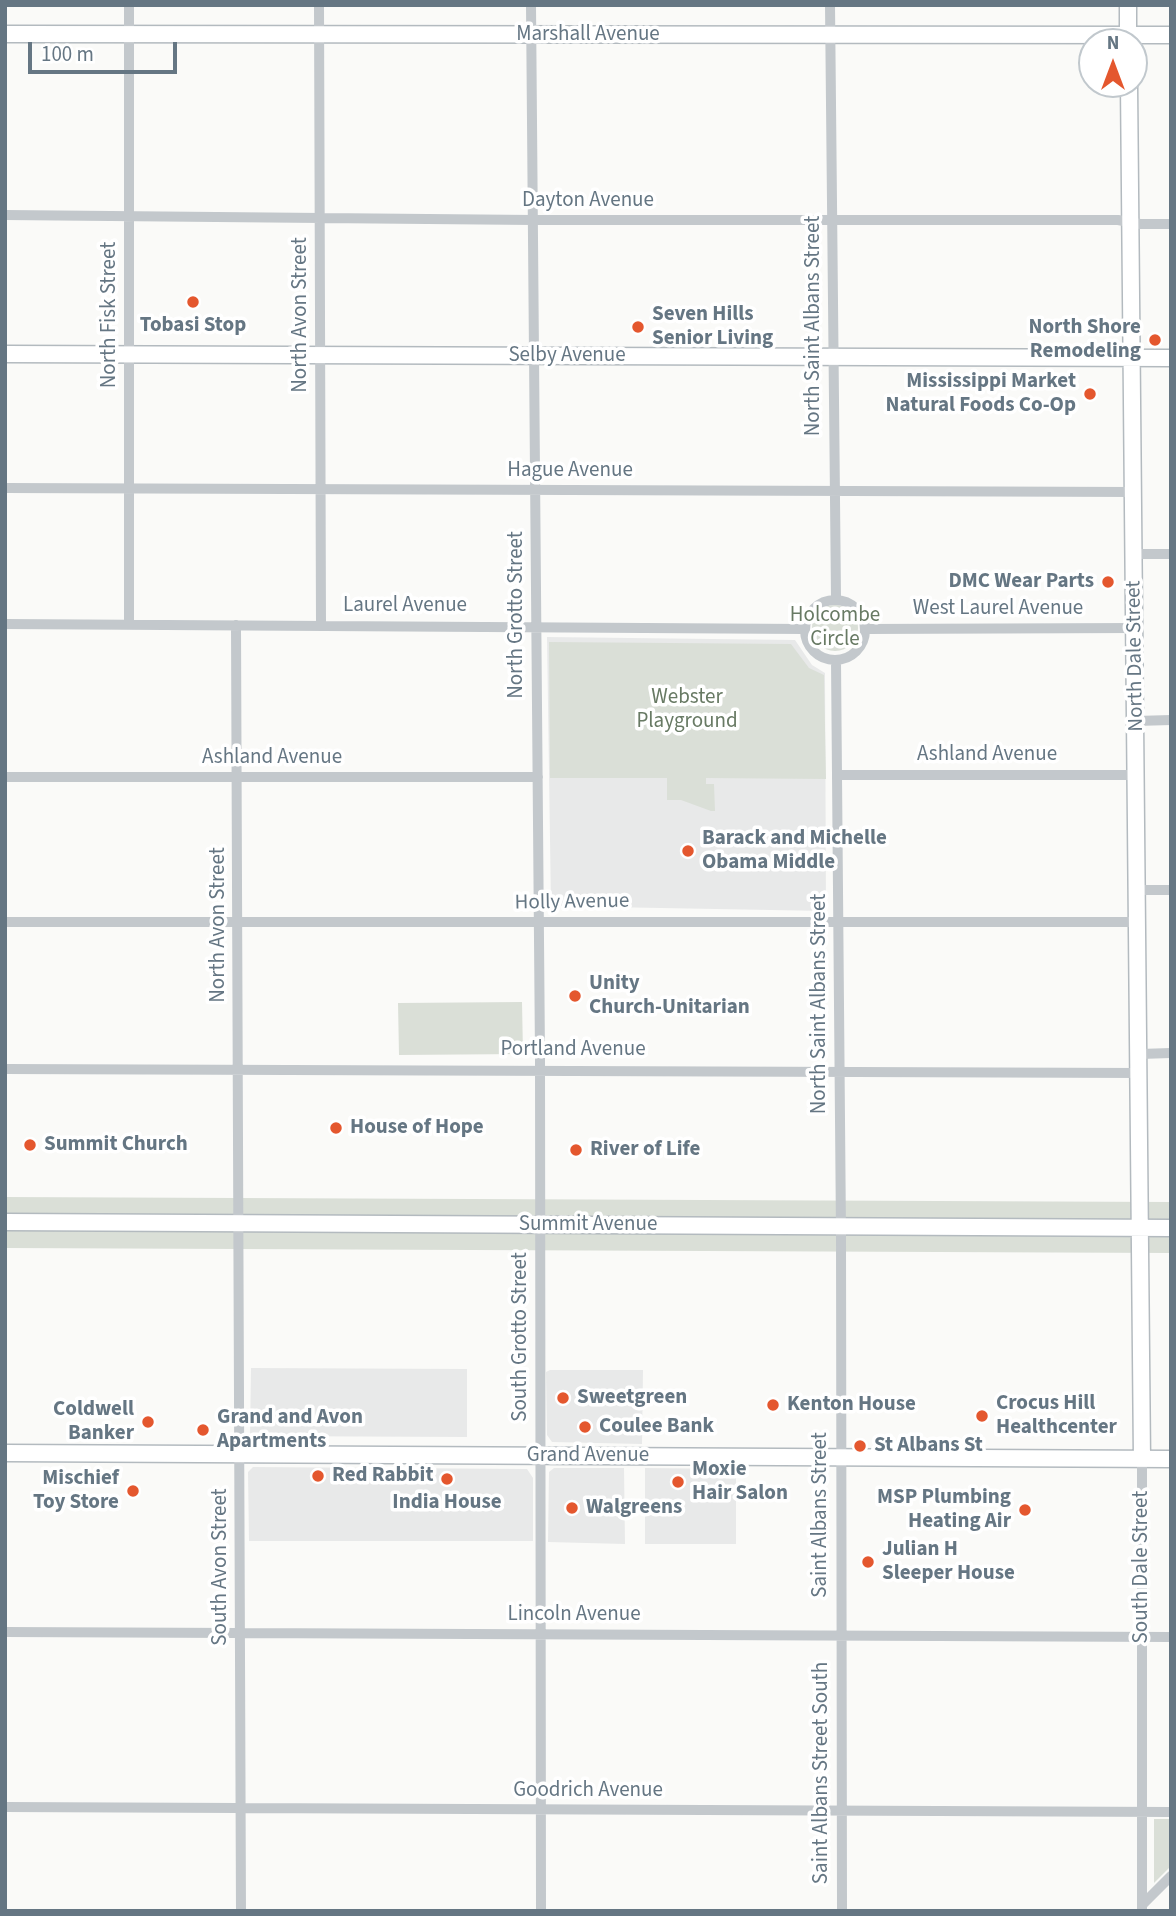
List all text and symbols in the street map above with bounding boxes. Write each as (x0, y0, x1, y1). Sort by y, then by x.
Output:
street label: Marshall Avenue (516, 22, 660, 48)
scale bar (32, 28, 180, 72)
north arrow (1078, 28, 1148, 98)
text: N (1107, 30, 1119, 57)
text: 100 m (41, 39, 94, 69)
street label: Dayton Avenue (522, 188, 654, 214)
street label: North Saint Albans Street (801, 216, 827, 436)
street label: North Avon Street (288, 237, 314, 393)
street label: North Fisk Street (97, 242, 123, 388)
marker: Tobasi Stop (185, 294, 201, 310)
place label: Seven Hills Senior Living (652, 302, 773, 352)
place label: Tobasi Stop (140, 313, 246, 339)
place label: North Shore Remodeling (1028, 315, 1141, 365)
marker: Seven Hills Senior Living (630, 319, 646, 335)
marker: North Shore Remodeling (1147, 332, 1163, 348)
street label: Selby Avenue (508, 343, 626, 369)
place label: Mississippi Market Natural Foods Co-Op (886, 369, 1076, 419)
marker: Mississippi Market Natural Foods Co-Op (1082, 386, 1098, 402)
street label: Hague Avenue (507, 458, 633, 484)
street label: North Grotto Street (504, 531, 530, 699)
place label: DMC Wear Parts (949, 569, 1094, 595)
marker: DMC Wear Parts (1100, 574, 1116, 590)
street label: North Dale Street (1122, 580, 1150, 732)
street label: Laurel Avenue (343, 593, 467, 619)
street label: West Laurel Avenue (913, 596, 1083, 622)
park label: Holcombe Circle (790, 603, 880, 653)
park label: Webster Playground (636, 685, 738, 735)
street label: Ashland Avenue (917, 742, 1057, 768)
street label: Ashland Avenue (202, 745, 342, 771)
place label: Barack and Michelle Obama Middle (702, 826, 887, 876)
marker: Barack and Michelle Obama Middle (680, 843, 696, 859)
street label: North Avon Street (206, 847, 232, 1003)
street label: Holly Avenue (515, 889, 629, 917)
street label: North Saint Albans Street (807, 894, 833, 1114)
place label: Unity Church-Unitarian (589, 971, 750, 1021)
marker: Unity Church-Unitarian (567, 988, 583, 1004)
street label: Portland Avenue (500, 1037, 646, 1063)
place label: House of Hope (350, 1115, 484, 1141)
marker: House of Hope (328, 1120, 344, 1136)
place label: Summit Church (44, 1132, 188, 1158)
marker: Summit Church (22, 1137, 38, 1153)
place label: River of Life (590, 1137, 700, 1163)
marker: River of Life (568, 1142, 584, 1158)
street label: Summit Avenue (519, 1212, 657, 1238)
street label: South Grotto Street (508, 1252, 534, 1422)
place label: Sweetgreen (577, 1385, 687, 1411)
marker: Sweetgreen (555, 1390, 571, 1406)
place label: Crocus Hill Healthcenter (996, 1391, 1117, 1441)
place label: Kenton House (787, 1392, 916, 1418)
place label: Coldwell Banker (53, 1397, 134, 1447)
marker: Kenton House (765, 1397, 781, 1413)
place label: Grand and Avon Apartments (217, 1405, 363, 1455)
marker: Crocus Hill Healthcenter (974, 1408, 990, 1424)
marker: Coldwell Banker (140, 1414, 156, 1430)
place label: Coulee Bank (599, 1414, 714, 1440)
marker: Coulee Bank (577, 1419, 593, 1435)
marker: Grand and Avon Apartments (195, 1422, 211, 1438)
street label: Saint Albans Street (808, 1432, 834, 1598)
place label: St Albans St (874, 1433, 983, 1459)
marker: St Albans St (852, 1438, 868, 1454)
street label: Grand Avenue (527, 1443, 649, 1469)
place label: Moxie Hair Salon (692, 1457, 788, 1507)
place label: Red Rabbit (332, 1463, 433, 1489)
place label: Mischief Toy Store (33, 1466, 119, 1516)
marker: Red Rabbit (310, 1468, 326, 1484)
marker: India House (439, 1471, 455, 1487)
marker: Moxie Hair Salon (670, 1474, 686, 1490)
marker: Mischief Toy Store (125, 1483, 141, 1499)
place label: MSP Plumbing Heating Air (877, 1485, 1011, 1535)
street label: South Avon Street (208, 1488, 234, 1646)
place label: India House (392, 1490, 502, 1516)
street label: South Dale Street (1129, 1491, 1155, 1643)
place label: Walgreens (586, 1495, 682, 1521)
marker: Walgreens (564, 1500, 580, 1516)
marker: MSP Plumbing Heating Air (1017, 1502, 1033, 1518)
place label: Julian H Sleeper House (882, 1537, 1015, 1587)
marker: Julian H Sleeper House (860, 1554, 876, 1570)
street label: Lincoln Avenue (507, 1602, 641, 1628)
street label: Saint Albans Street South (809, 1662, 835, 1884)
street label: Goodrich Avenue (513, 1778, 663, 1804)

